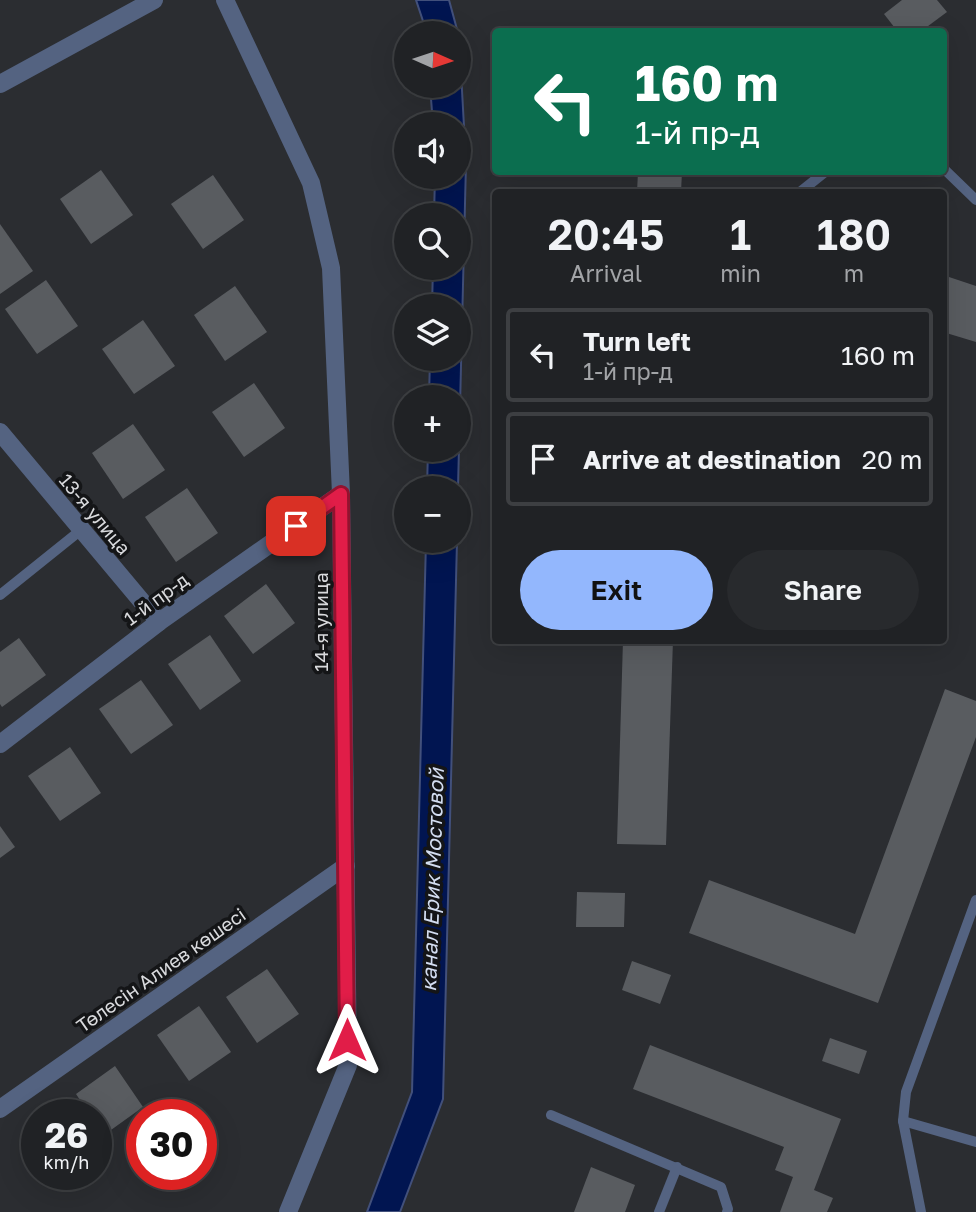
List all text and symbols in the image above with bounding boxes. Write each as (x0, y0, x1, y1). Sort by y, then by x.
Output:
north arrow (394, 21, 471, 98)
map controls (394, 21, 471, 553)
text: 160 m (635, 53, 778, 112)
icon: left (520, 56, 611, 147)
button: sound (394, 112, 471, 189)
text: 1-й пр-д (635, 113, 760, 151)
button: search (394, 203, 471, 280)
text: 20:45 (548, 209, 664, 259)
text: 1 (730, 209, 751, 259)
text: 180 (817, 209, 891, 259)
text: Arrival (570, 259, 642, 287)
text: min (720, 259, 761, 287)
text: m (844, 259, 864, 287)
button: layers (394, 294, 471, 371)
text: Turn left (583, 326, 691, 357)
icon: left (524, 336, 562, 374)
text: 160 m (841, 340, 915, 371)
text: 1-й пр-д (583, 357, 673, 385)
button: + (394, 385, 471, 462)
icon: arrive (524, 440, 562, 478)
text: Arrive at destination (583, 444, 841, 475)
text: 20 m (862, 444, 922, 475)
street label: 13-я улица (55, 468, 136, 559)
button: − (394, 476, 471, 553)
pin (266, 496, 326, 556)
icon: arrive (277, 507, 315, 545)
button: Exit (520, 550, 713, 630)
button: Share (727, 550, 919, 630)
street label: 1-й пр-д (119, 567, 193, 630)
street label: 14-я улица (309, 572, 332, 672)
water label: канал Ерик Мостовой (415, 766, 449, 992)
street label: Төлесін Алиев көшесі (72, 902, 250, 1037)
position arrow (310, 1003, 384, 1077)
speed limit sign: 30 (126, 1099, 217, 1190)
text: 26 (45, 1114, 88, 1156)
text: km/h (44, 1151, 89, 1173)

